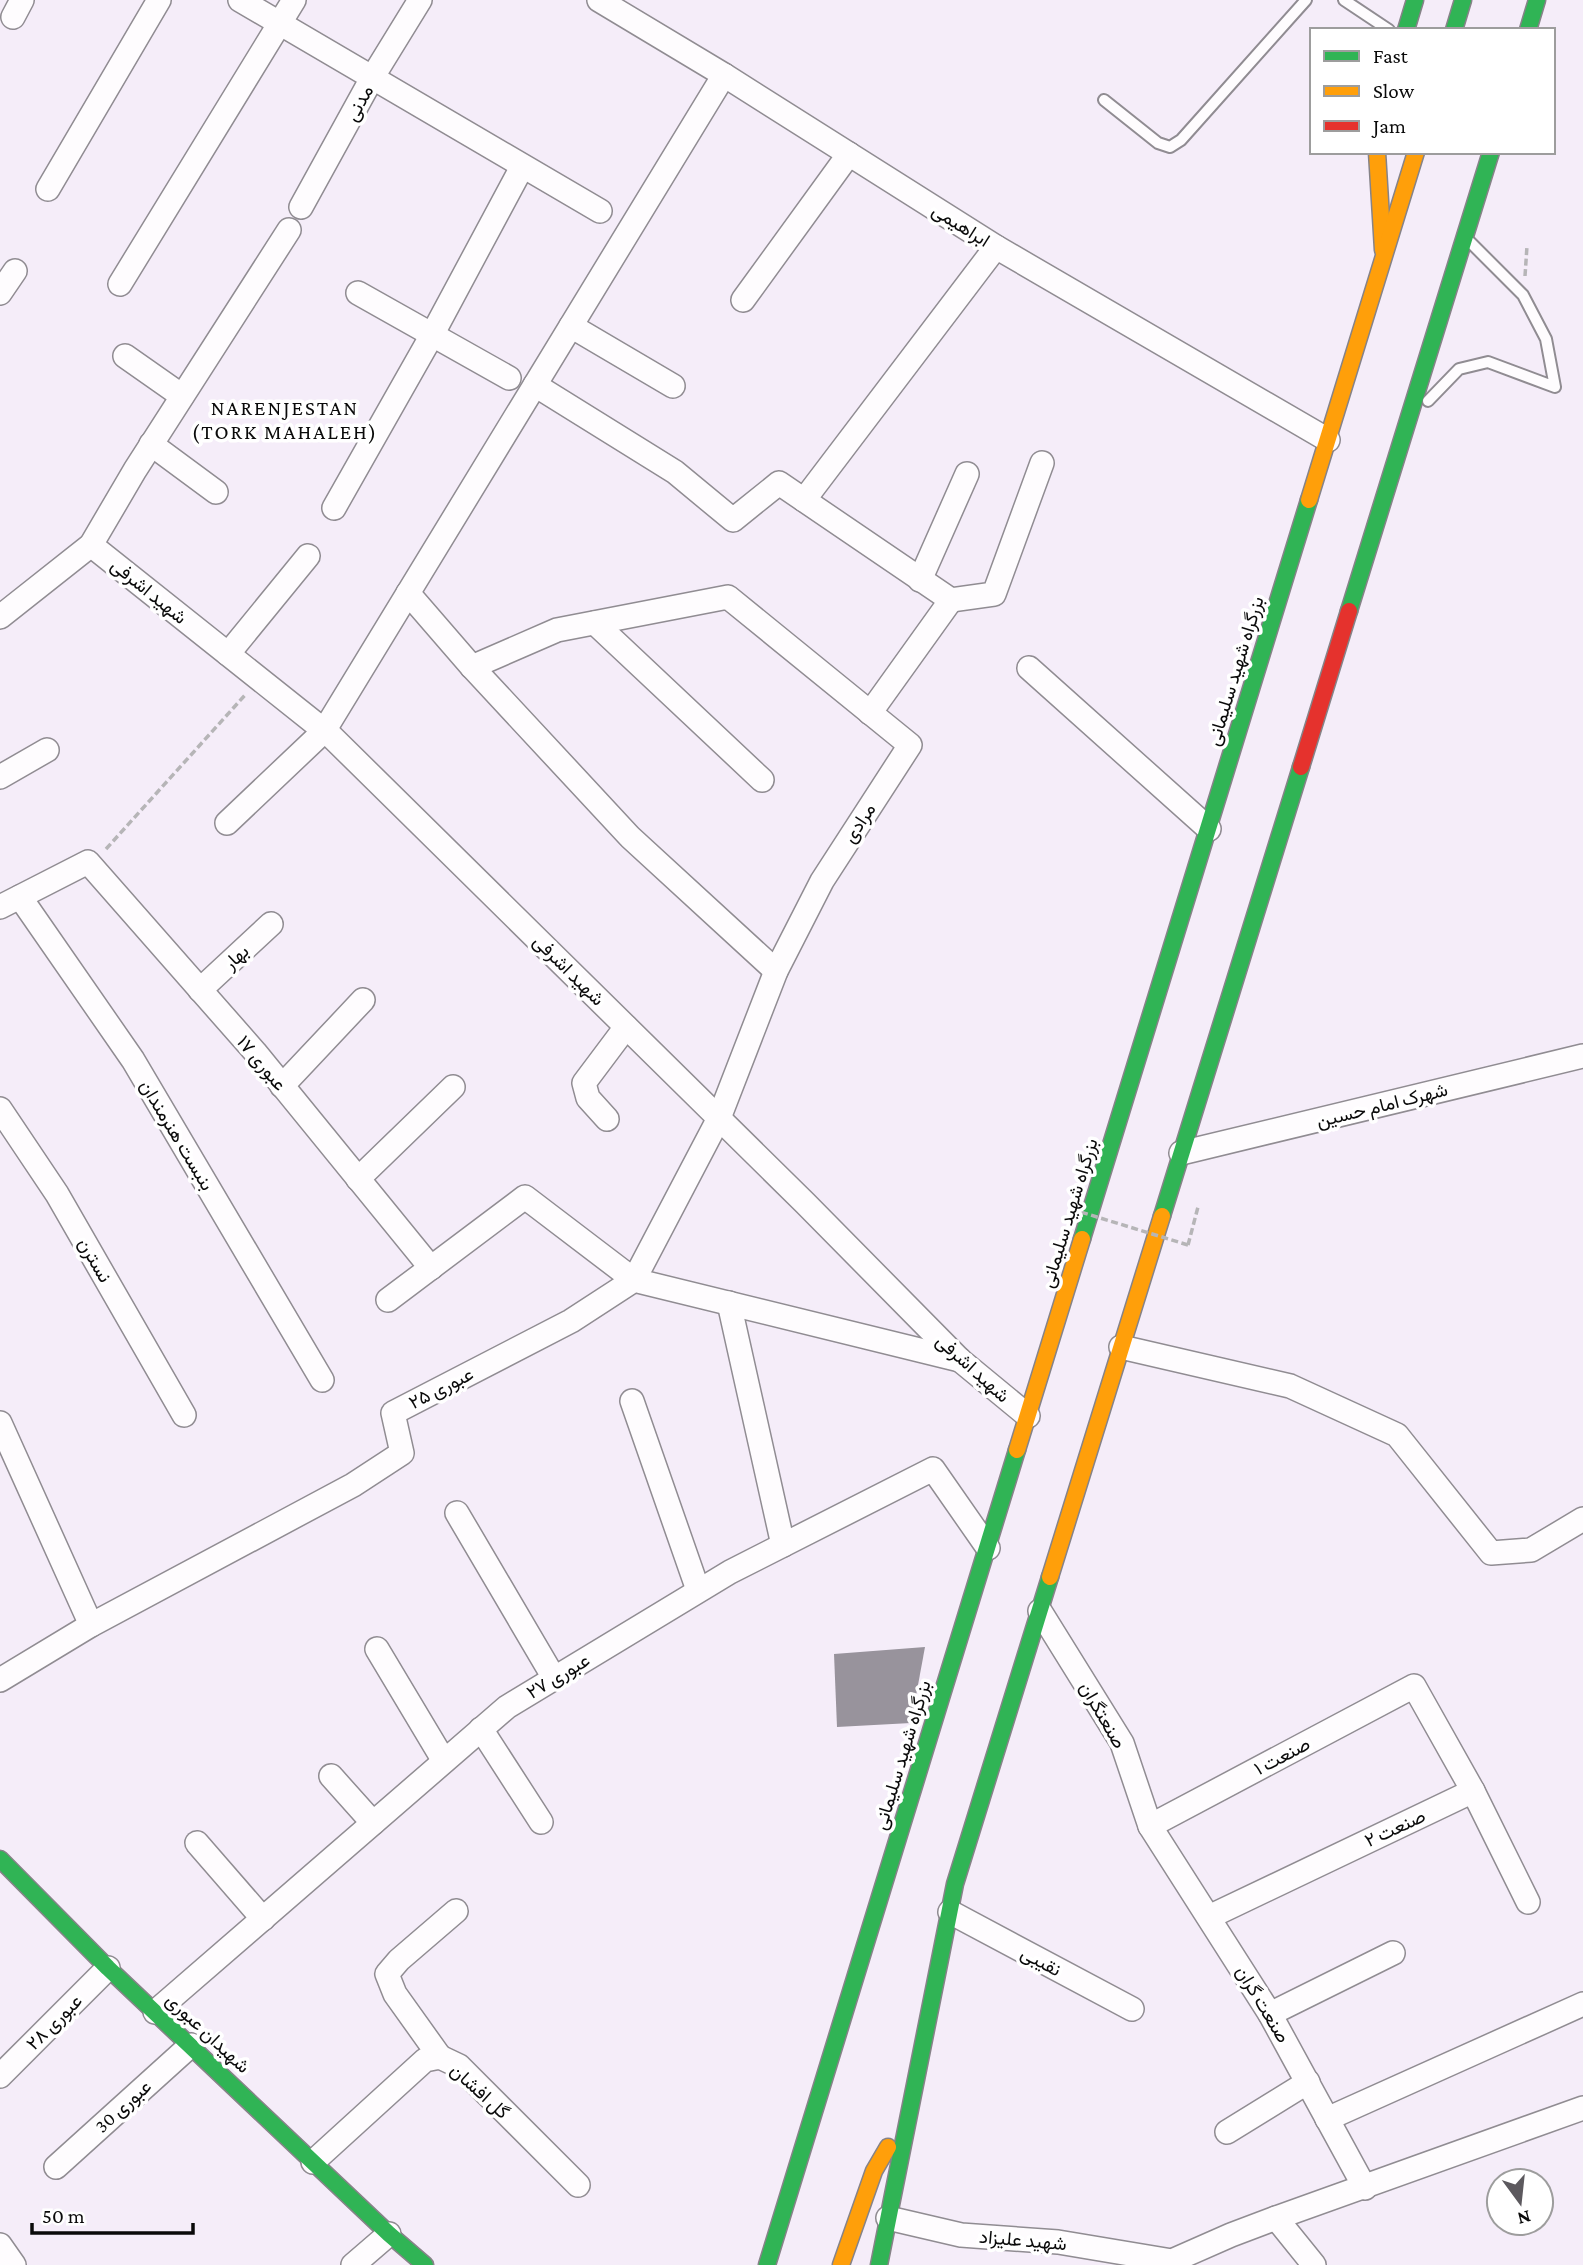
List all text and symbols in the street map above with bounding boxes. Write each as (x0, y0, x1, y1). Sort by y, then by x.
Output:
legend (1310, 28, 1555, 154)
text: Fast (1373, 44, 1409, 68)
text: Slow (1373, 79, 1415, 103)
street label: مدنی (341, 81, 378, 125)
text: Jam (1371, 114, 1406, 138)
street label: ابراهیمی (928, 199, 994, 252)
district label: NARENJESTAN (TORK MAHALEH) (192, 396, 378, 444)
street label: شهید اشرفی (106, 554, 191, 629)
street label: بزرگراه شهید سلیمانی (1202, 594, 1269, 749)
street label: مرادی (838, 799, 880, 847)
street label: شهید اشرفی (529, 930, 609, 1010)
street label: بهار (218, 940, 254, 975)
street label: عبوری ۱۷ (232, 1031, 291, 1095)
street label: بنبست هنرمندان (135, 1076, 218, 1195)
street label: شهرک امام حسین (1314, 1079, 1450, 1133)
street label: بزرگراه شهید سلیمانی (1036, 1136, 1103, 1291)
street label: نسترن (73, 1234, 116, 1287)
street label: شهید اشرفی (931, 1330, 1014, 1407)
street label: عبوری ۲۵ (405, 1363, 477, 1414)
street label: عبوری ۲۷ (523, 1649, 594, 1704)
street label: بزرگراه شهید سلیمانی (869, 1678, 936, 1833)
street label: صنعتگران (1075, 1678, 1130, 1753)
street label: صنعت ۱ (1251, 1733, 1313, 1779)
street label: صنعت ۲ (1361, 1805, 1429, 1851)
street label: نقیبی (1017, 1942, 1065, 1981)
street label: صنعت گران (1231, 1962, 1294, 2047)
street label: شهیدان عبوری (161, 1989, 254, 2078)
street label: عبوری ۲۸ (22, 1990, 87, 2055)
street label: گل افشان (446, 2059, 514, 2124)
street label: عبوری 30 (91, 2075, 156, 2137)
north arrow (1485, 2167, 1555, 2237)
scale bar (32, 2192, 192, 2236)
text: 50 m (42, 2204, 85, 2228)
text: N (1515, 2206, 1533, 2230)
street label: شهید علیزاد (978, 2226, 1068, 2255)

